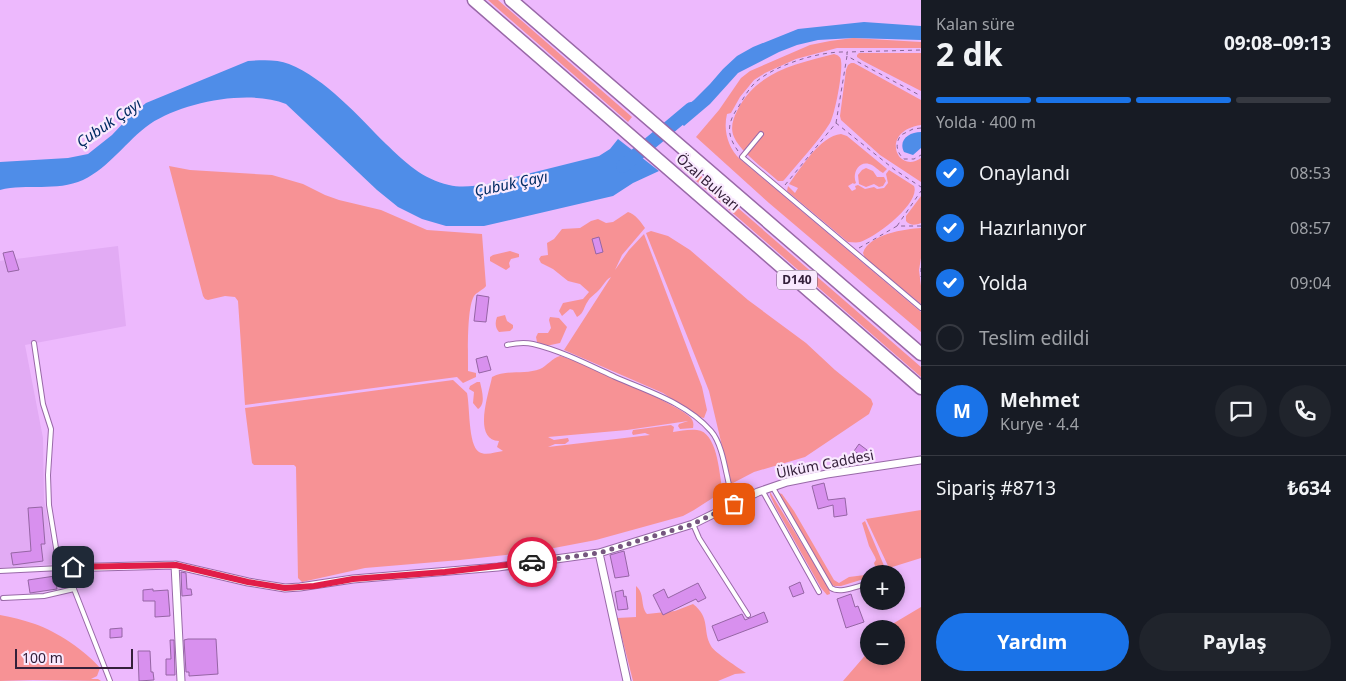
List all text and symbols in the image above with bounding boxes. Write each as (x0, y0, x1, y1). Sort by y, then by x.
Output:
text: Kalan süre (936, 13, 1015, 35)
text: 09:08–09:13 (1224, 30, 1331, 56)
text: 2 dk (936, 32, 1003, 75)
water label: Çubuk Çayı (72, 93, 145, 151)
text: Yolda · 400 m (936, 111, 1036, 133)
street label: Özal Bulvarı (673, 149, 744, 214)
icon: check (936, 159, 964, 187)
text: Onaylandı (979, 160, 1070, 186)
text: 08:53 (1290, 162, 1331, 184)
water label: Çubuk Çayı (472, 165, 549, 201)
icon: check (936, 214, 964, 242)
text: Hazırlanıyor (979, 215, 1087, 241)
text: 08:57 (1290, 217, 1331, 239)
icon: check (936, 269, 964, 297)
road number: D140 (777, 270, 817, 290)
text: Yolda (979, 270, 1028, 296)
text: 09:04 (1290, 272, 1331, 294)
text: Teslim edildi (979, 325, 1089, 351)
button: chat (1215, 385, 1267, 437)
button: phone (1279, 385, 1331, 437)
text: Mehmet (1000, 387, 1080, 413)
text: M (953, 398, 971, 424)
text: Kurye · 4.4 (1000, 413, 1079, 435)
street label: Ülküm Caddesi (775, 445, 875, 482)
text: Sipariş #8713 (936, 475, 1056, 501)
text: ₺634 (1288, 475, 1331, 501)
pin (713, 483, 755, 525)
icon: bag (720, 490, 748, 518)
courier (507, 537, 557, 587)
pin (52, 546, 94, 588)
icon: car (518, 548, 546, 576)
icon: home (59, 553, 87, 581)
map controls (860, 565, 905, 665)
button: + (860, 565, 905, 610)
button: Yardım (936, 613, 1129, 671)
button: Paylaş (1139, 613, 1331, 671)
button: − (860, 620, 905, 665)
scale bar (15, 646, 132, 669)
text: 100 m (22, 648, 63, 667)

